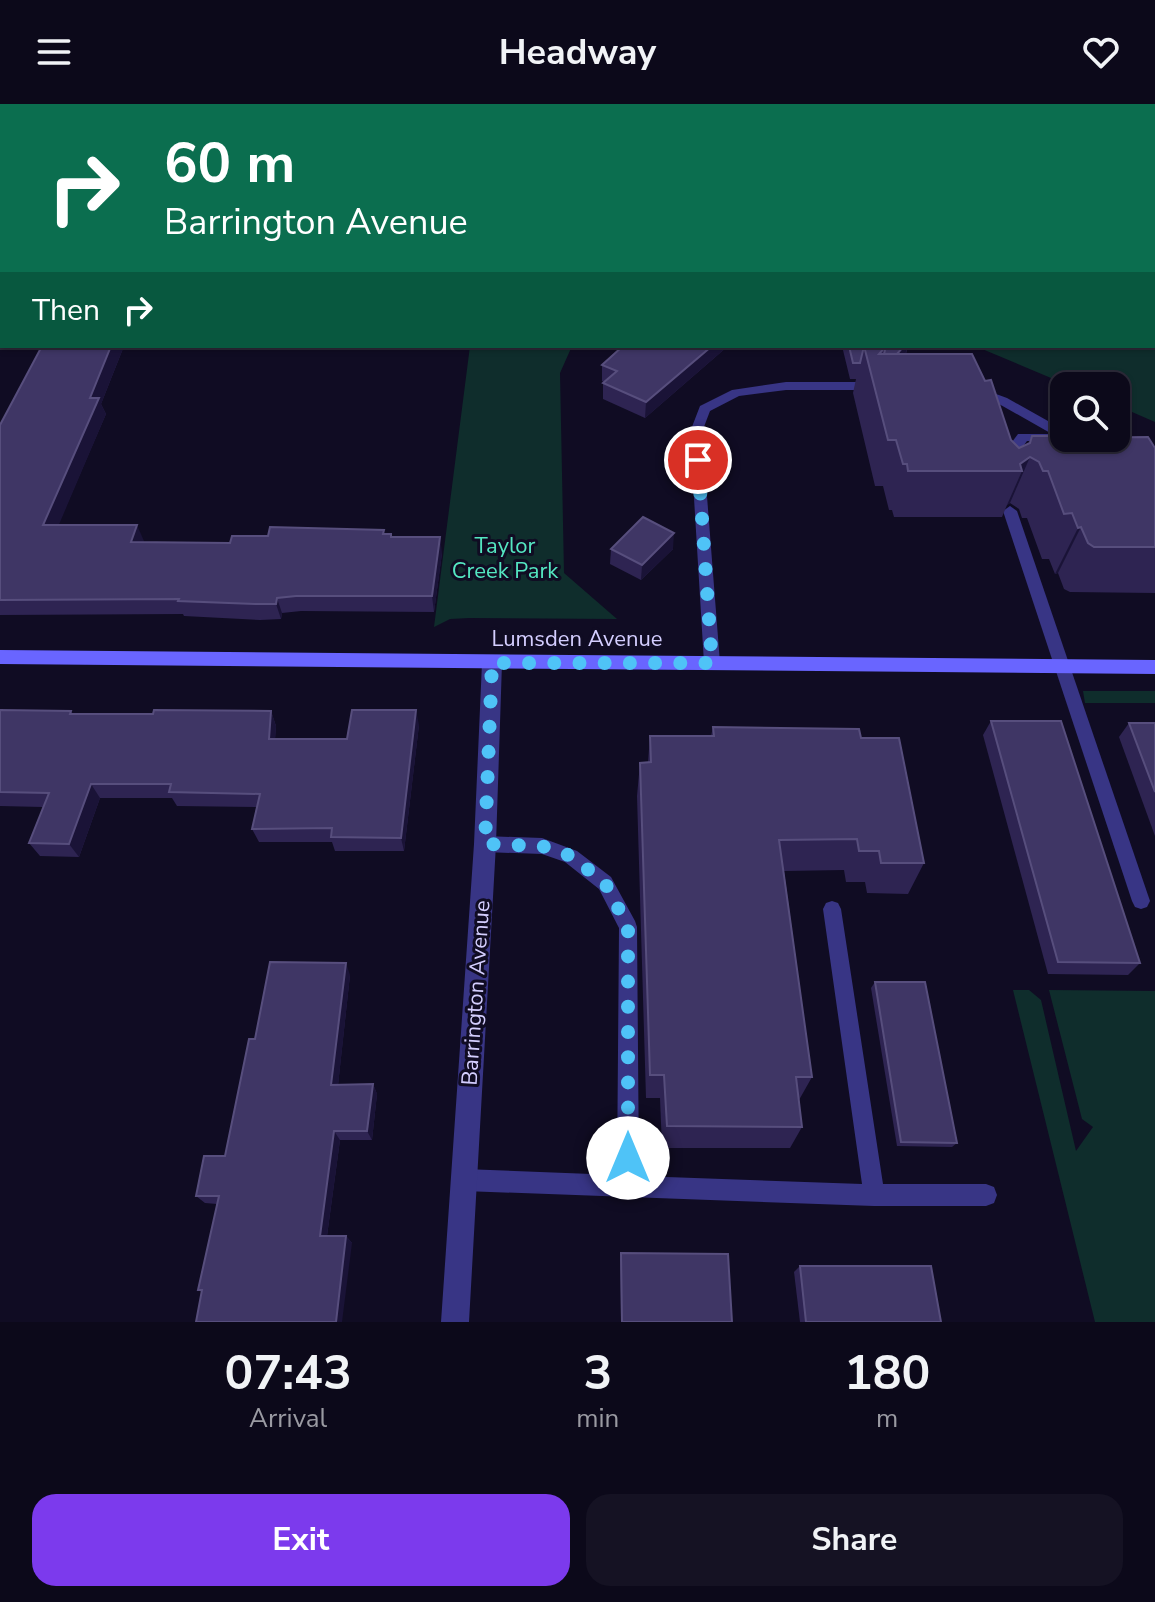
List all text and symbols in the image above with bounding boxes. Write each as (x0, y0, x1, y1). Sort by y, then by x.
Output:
text: Headway (499, 28, 656, 77)
icon: menu (32, 30, 76, 74)
icon: heart (1079, 30, 1123, 74)
text: 60 m (164, 125, 295, 202)
icon: right (32, 136, 136, 240)
text: Barrington Avenue (164, 198, 468, 247)
icon: right (116, 288, 160, 332)
text: Then (32, 290, 100, 331)
map controls (1050, 372, 1130, 452)
button: search (1050, 372, 1130, 452)
pin (664, 426, 732, 494)
icon: arrive (676, 438, 720, 482)
park label: Taylor Creek Park (452, 531, 559, 586)
street label: Lumsden Avenue (491, 624, 663, 654)
street label: Barrington Avenue (455, 899, 497, 1087)
position arrow (586, 1116, 670, 1200)
text: 07:43 (225, 1340, 352, 1406)
text: 3 (583, 1340, 612, 1406)
text: 180 (844, 1340, 930, 1406)
text: Arrival (249, 1401, 327, 1436)
text: min (576, 1401, 619, 1436)
text: m (876, 1401, 898, 1436)
button: Exit (32, 1494, 570, 1586)
button: Share (586, 1494, 1123, 1586)

